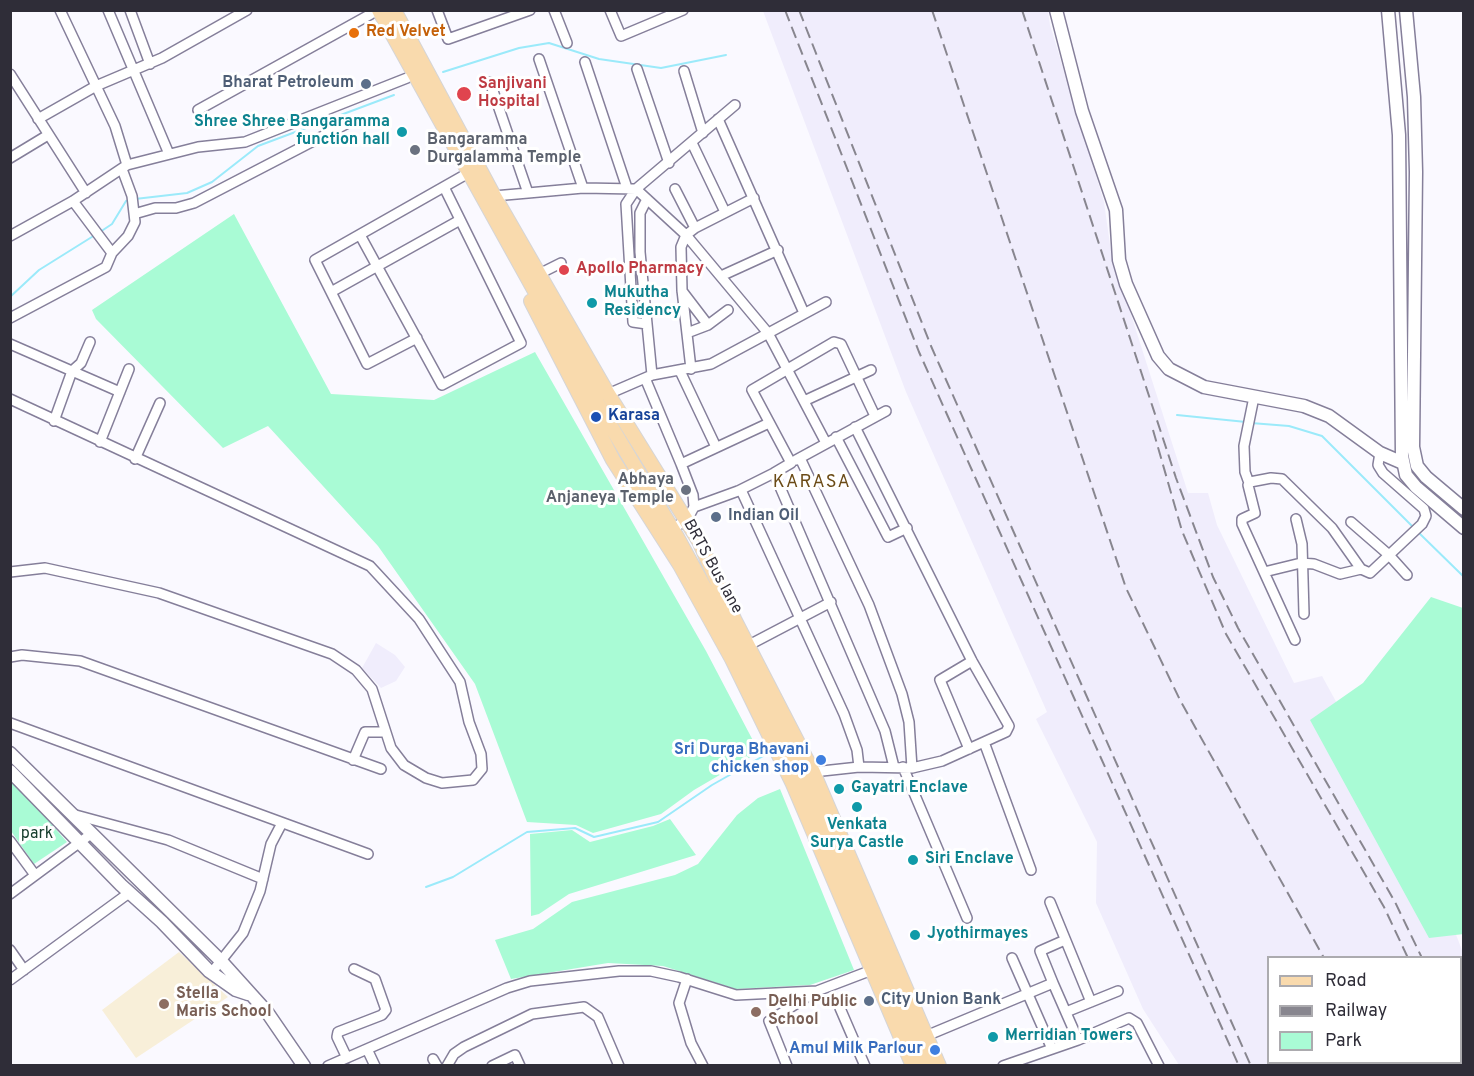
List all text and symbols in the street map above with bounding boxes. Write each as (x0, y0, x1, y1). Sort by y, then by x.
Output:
place label: Red Velvet (366, 23, 446, 43)
marker: Red Velvet (347, 26, 361, 40)
place label: Bharat Petroleum (222, 74, 354, 94)
place label: Sanjivani Hospital (478, 75, 547, 113)
marker: Bharat Petroleum (359, 77, 373, 91)
marker: Sanjivani Hospital (455, 85, 473, 103)
place label: Shree Shree Bangaramma function hall (194, 113, 390, 151)
marker: Shree Shree Bangaramma function hall (395, 125, 409, 139)
place label: Bangaramma Durgalamma Temple (427, 131, 581, 169)
marker: Bangaramma Durgalamma Temple (408, 143, 422, 157)
place label: Apollo Pharmacy (576, 260, 704, 280)
marker: Apollo Pharmacy (557, 263, 571, 277)
place label: Mukutha Residency (604, 284, 681, 322)
marker: Mukutha Residency (585, 296, 599, 310)
place label: Karasa (608, 407, 660, 427)
marker: Karasa (589, 410, 603, 424)
place label: Abhaya Anjaneya Temple (546, 471, 674, 509)
district label: KARASA (773, 472, 851, 494)
marker: Abhaya Anjaneya Temple (679, 483, 693, 497)
place label: Indian Oil (728, 507, 799, 527)
marker: Indian Oil (709, 510, 723, 524)
street label: BRTS Bus lane (678, 517, 746, 617)
place label: Sri Durga Bhavani chicken shop (674, 741, 809, 779)
marker: Sri Durga Bhavani chicken shop (814, 753, 828, 767)
place label: Gayatri Enclave (851, 779, 968, 799)
marker: Gayatri Enclave (832, 782, 846, 796)
marker: Venkata Surya Castle (850, 800, 864, 814)
place label: Venkata Surya Castle (810, 816, 904, 854)
park label: park (21, 825, 53, 845)
place label: Siri Enclave (925, 850, 1014, 870)
marker: Siri Enclave (906, 853, 920, 867)
place label: Jyothirmayes (927, 925, 1028, 945)
marker: Jyothirmayes (908, 928, 922, 942)
legend (1267, 956, 1462, 1064)
text: Road (1325, 970, 1367, 993)
place label: Stella Maris School (176, 985, 272, 1023)
place label: City Union Bank (881, 991, 1001, 1011)
place label: Delhi Public School (768, 993, 857, 1031)
marker: City Union Bank (862, 994, 876, 1008)
marker: Stella Maris School (157, 997, 171, 1011)
text: Railway (1325, 1000, 1387, 1023)
marker: Delhi Public School (749, 1005, 763, 1019)
place label: Merridian Towers (1005, 1027, 1133, 1047)
marker: Merridian Towers (986, 1030, 1000, 1044)
text: Park (1325, 1030, 1362, 1053)
place label: Amul Milk Parlour (789, 1040, 923, 1060)
marker: Amul Milk Parlour (928, 1043, 942, 1057)

